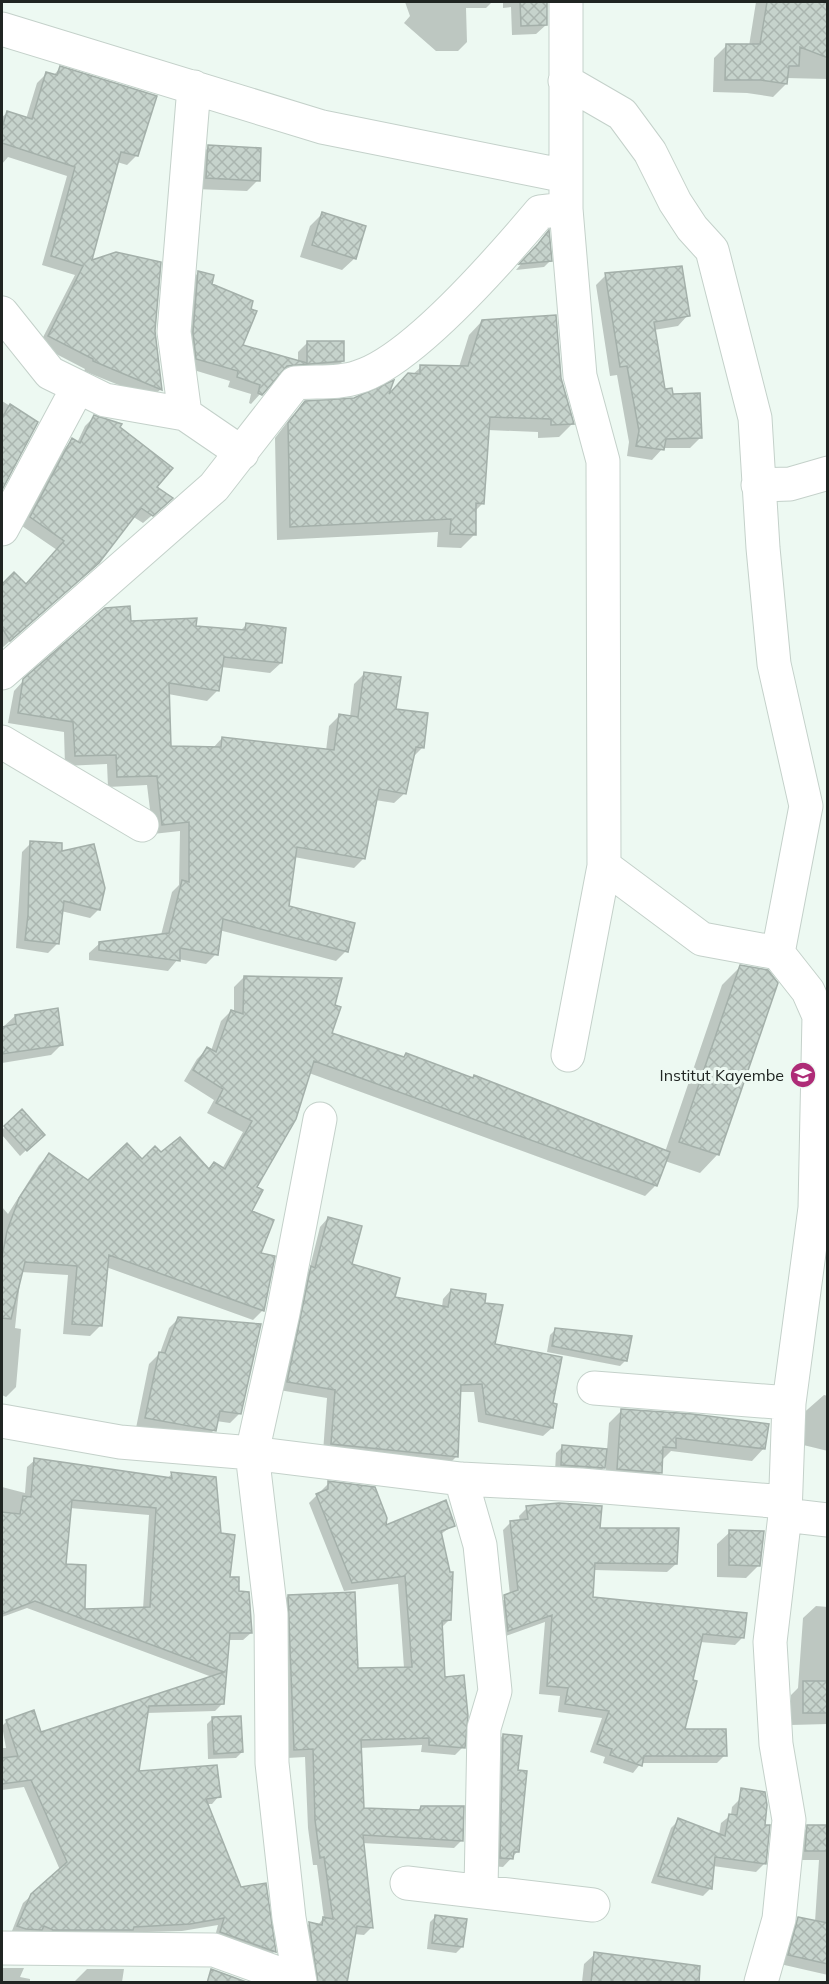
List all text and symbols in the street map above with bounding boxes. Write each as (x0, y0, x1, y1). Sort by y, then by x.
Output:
school or university icon: Institut Kayembe (788, 1060, 818, 1090)
place label: Institut Kayembe (660, 1065, 784, 1085)

